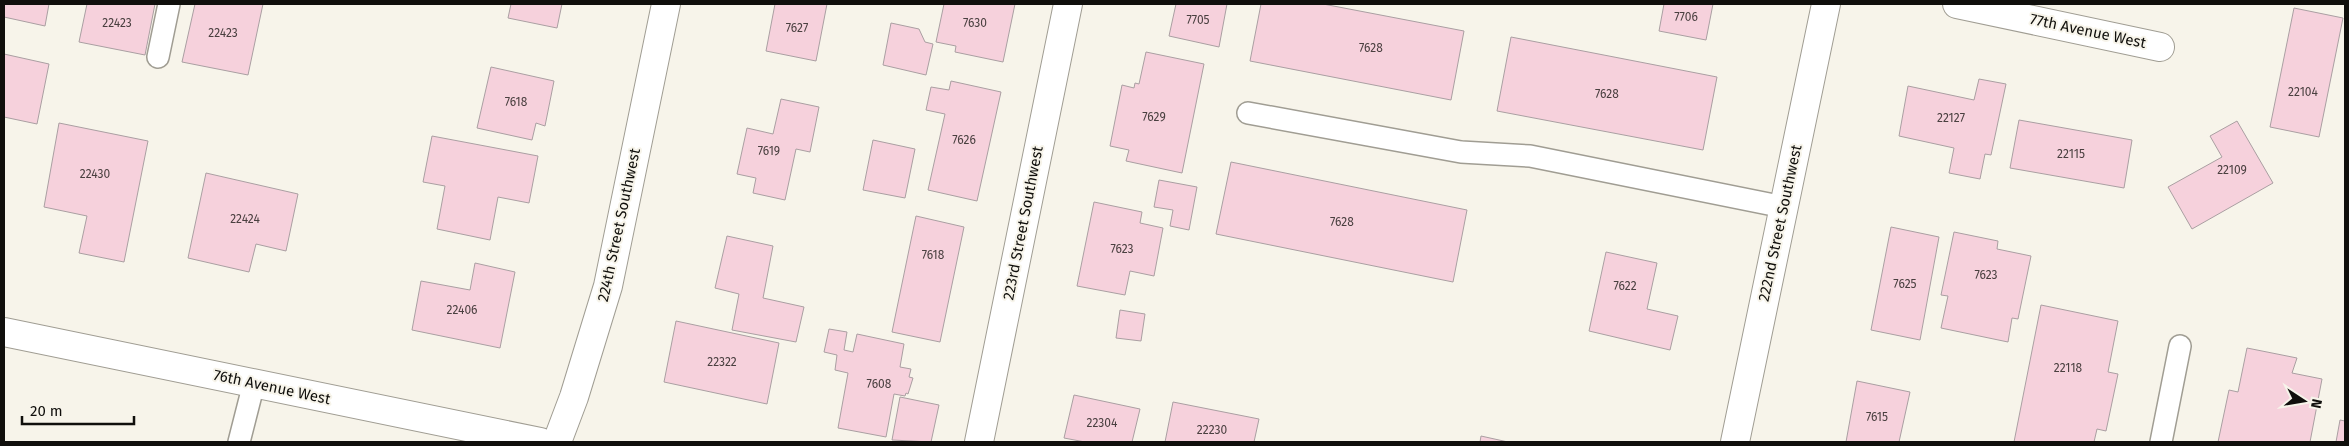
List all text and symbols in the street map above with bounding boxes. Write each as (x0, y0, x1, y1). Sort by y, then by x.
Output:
house number: 7706 (1674, 10, 1698, 24)
street label: 77th Avenue West (2028, 10, 2148, 52)
house number: 7705 (1186, 13, 1210, 27)
house number: 22423 (102, 16, 132, 30)
house number: 7630 (963, 16, 987, 30)
house number: 7627 (786, 21, 808, 35)
house number: 22423 (208, 26, 238, 40)
house number: 7628 (1359, 41, 1383, 55)
house number: 22104 (2288, 85, 2319, 99)
house number: 7628 (1595, 87, 1619, 101)
house number: 7618 (505, 95, 528, 109)
house number: 7629 (1142, 110, 1166, 124)
house number: 22127 (1937, 111, 1965, 125)
house number: 7626 (952, 133, 976, 147)
street label: 222nd Street Southwest (1755, 142, 1806, 303)
house number: 7619 (758, 144, 780, 158)
street label: 223rd Street Southwest (999, 144, 1047, 301)
street label: 224th Street Southwest (594, 146, 644, 303)
house number: 22115 (2057, 147, 2085, 161)
house number: 22109 (2217, 163, 2247, 177)
house number: 22430 (80, 167, 111, 181)
house number: 22424 (230, 212, 260, 226)
house number: 7628 (1330, 215, 1354, 229)
house number: 7623 (1110, 242, 1134, 256)
house number: 7618 (922, 248, 945, 262)
house number: 7623 (1974, 268, 1998, 282)
house number: 7625 (1893, 277, 1917, 291)
house number: 7622 (1613, 279, 1637, 293)
house number: 22406 (446, 303, 478, 317)
house number: 22322 (707, 355, 737, 369)
house number: 22118 (2054, 361, 2083, 375)
street label: 76th Avenue West (212, 366, 333, 408)
north arrow (2279, 376, 2329, 426)
house number: 7608 (867, 377, 892, 391)
scale bar (22, 394, 135, 426)
text: N (2307, 397, 2326, 410)
text: 20 m (30, 402, 63, 420)
house number: 7615 (1866, 410, 1888, 424)
house number: 22304 (1087, 416, 1118, 430)
house number: 22230 (1197, 423, 1228, 437)

